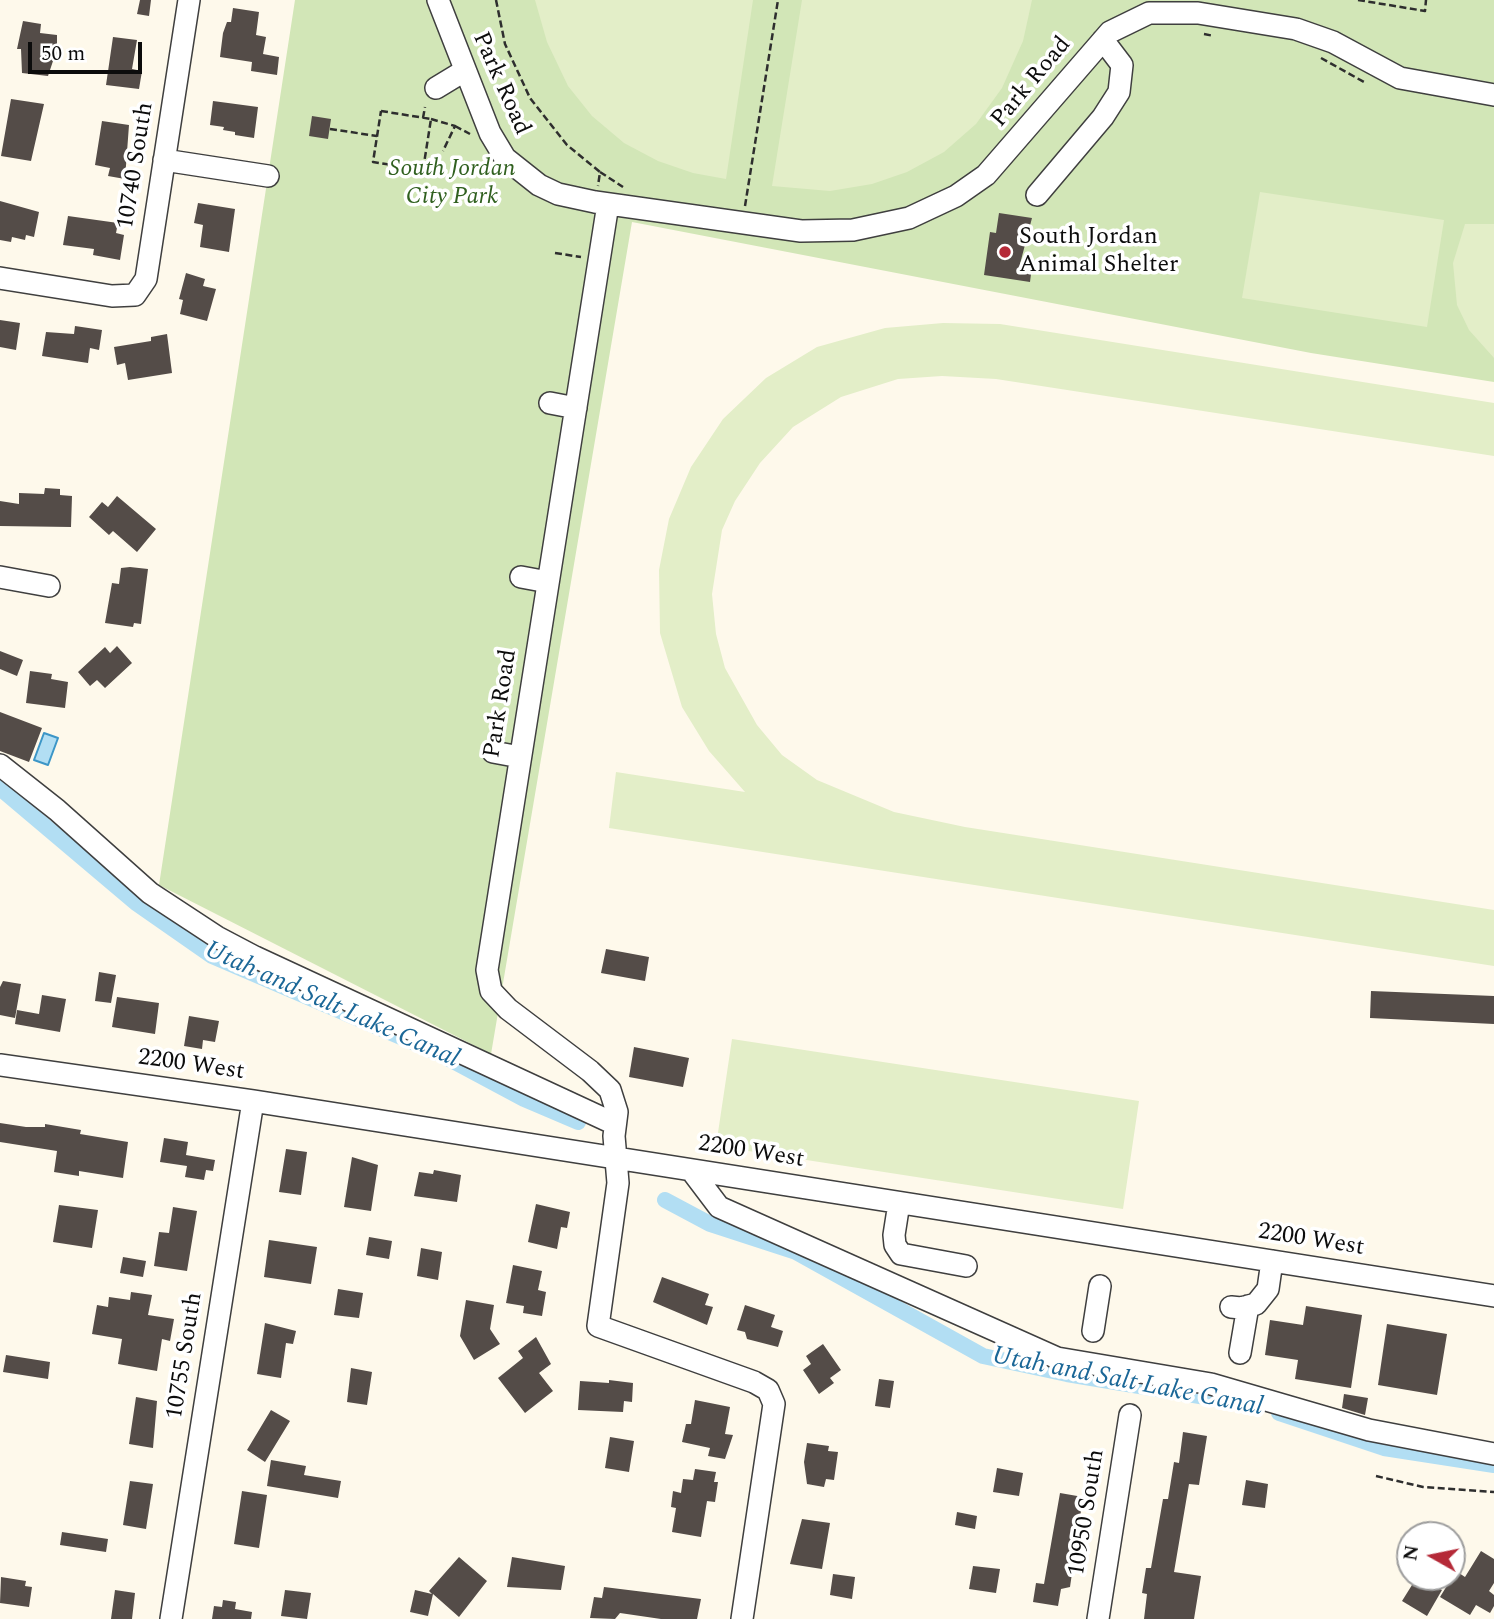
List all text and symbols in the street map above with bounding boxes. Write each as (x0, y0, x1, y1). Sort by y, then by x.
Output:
scale bar (32, 28, 145, 72)
street label: Park Road (465, 28, 535, 140)
street label: Park Road (986, 32, 1078, 134)
text: 50 m (41, 38, 85, 70)
street label: 10740 South (113, 100, 161, 232)
park label: South Jordan City Park (389, 156, 515, 212)
place label: South Jordan Animal Shelter (1019, 224, 1179, 280)
marker: South Jordan Animal Shelter (997, 244, 1013, 260)
street label: Park Road (479, 648, 525, 760)
water label: Utah and Salt Lake Canal (199, 936, 463, 1076)
street label: 2200 West (136, 1044, 246, 1088)
street label: 2200 West (696, 1130, 806, 1176)
street label: 2200 West (1256, 1218, 1366, 1264)
street label: 10755 South (162, 1290, 210, 1422)
water label: Utah and Salt Lake Canal (989, 1341, 1265, 1425)
street label: 10950 South (1064, 1447, 1112, 1579)
north arrow (1396, 1521, 1466, 1591)
text: N (1396, 1543, 1427, 1563)

